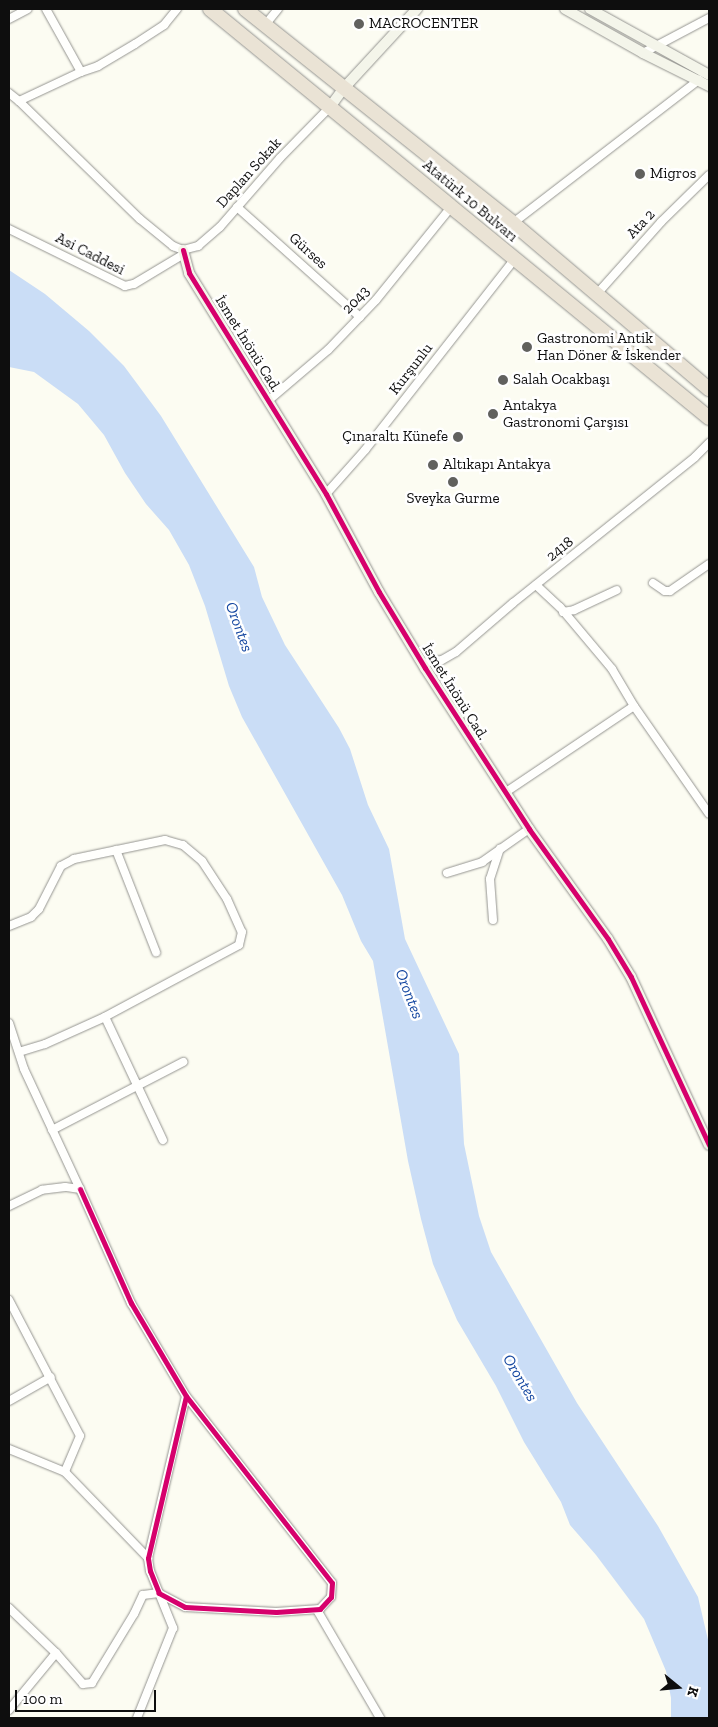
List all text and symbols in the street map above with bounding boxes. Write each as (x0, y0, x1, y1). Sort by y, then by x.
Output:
place label: MACROCENTER (369, 15, 478, 33)
marker: MACROCENTER (353, 18, 365, 30)
street label: Daplan Sokak (213, 134, 285, 212)
street label: Atatürk 10 Bulvarı (419, 156, 521, 246)
place label: Migros (650, 165, 696, 183)
marker: Migros (634, 168, 646, 180)
street label: Ata 2 (623, 206, 659, 242)
street label: Asi Caddesi (52, 229, 128, 279)
street label: Gürses (285, 229, 331, 273)
street label: 2043 (339, 282, 373, 318)
street label: İsmet İnönü Cad. (211, 293, 285, 395)
place label: Gastronomi Antik Han Döner & İskender (537, 329, 681, 364)
street label: Kurşunlu (385, 340, 437, 398)
marker: Gastronomi Antik Han Döner & İskender (521, 341, 533, 353)
place label: Salah Ocakbaşı (513, 371, 610, 389)
marker: Salah Ocakbaşı (497, 374, 509, 386)
place label: Antakya Gastronomi Çarşısı (503, 396, 628, 431)
marker: Antakya Gastronomi Çarşısı (487, 408, 499, 420)
place label: Çınaraltı Künefe (342, 428, 448, 446)
marker: Çınaraltı Künefe (452, 431, 464, 443)
place label: Altıkapı Antakya (443, 456, 551, 474)
marker: Altıkapı Antakya (427, 459, 439, 471)
marker: Sveyka Gurme (447, 476, 459, 488)
place label: Sveyka Gurme (406, 490, 500, 508)
street label: 2418 (543, 533, 577, 565)
water label: Orontes (221, 599, 257, 655)
street label: İsmet İnönü Cad. (418, 641, 492, 743)
water label: Orontes (391, 966, 427, 1022)
water label: Orontes (498, 1351, 542, 1405)
north arrow (653, 1662, 703, 1712)
scale bar (18, 1680, 159, 1712)
text: K (683, 1685, 702, 1699)
text: 100 m (23, 1690, 62, 1708)

